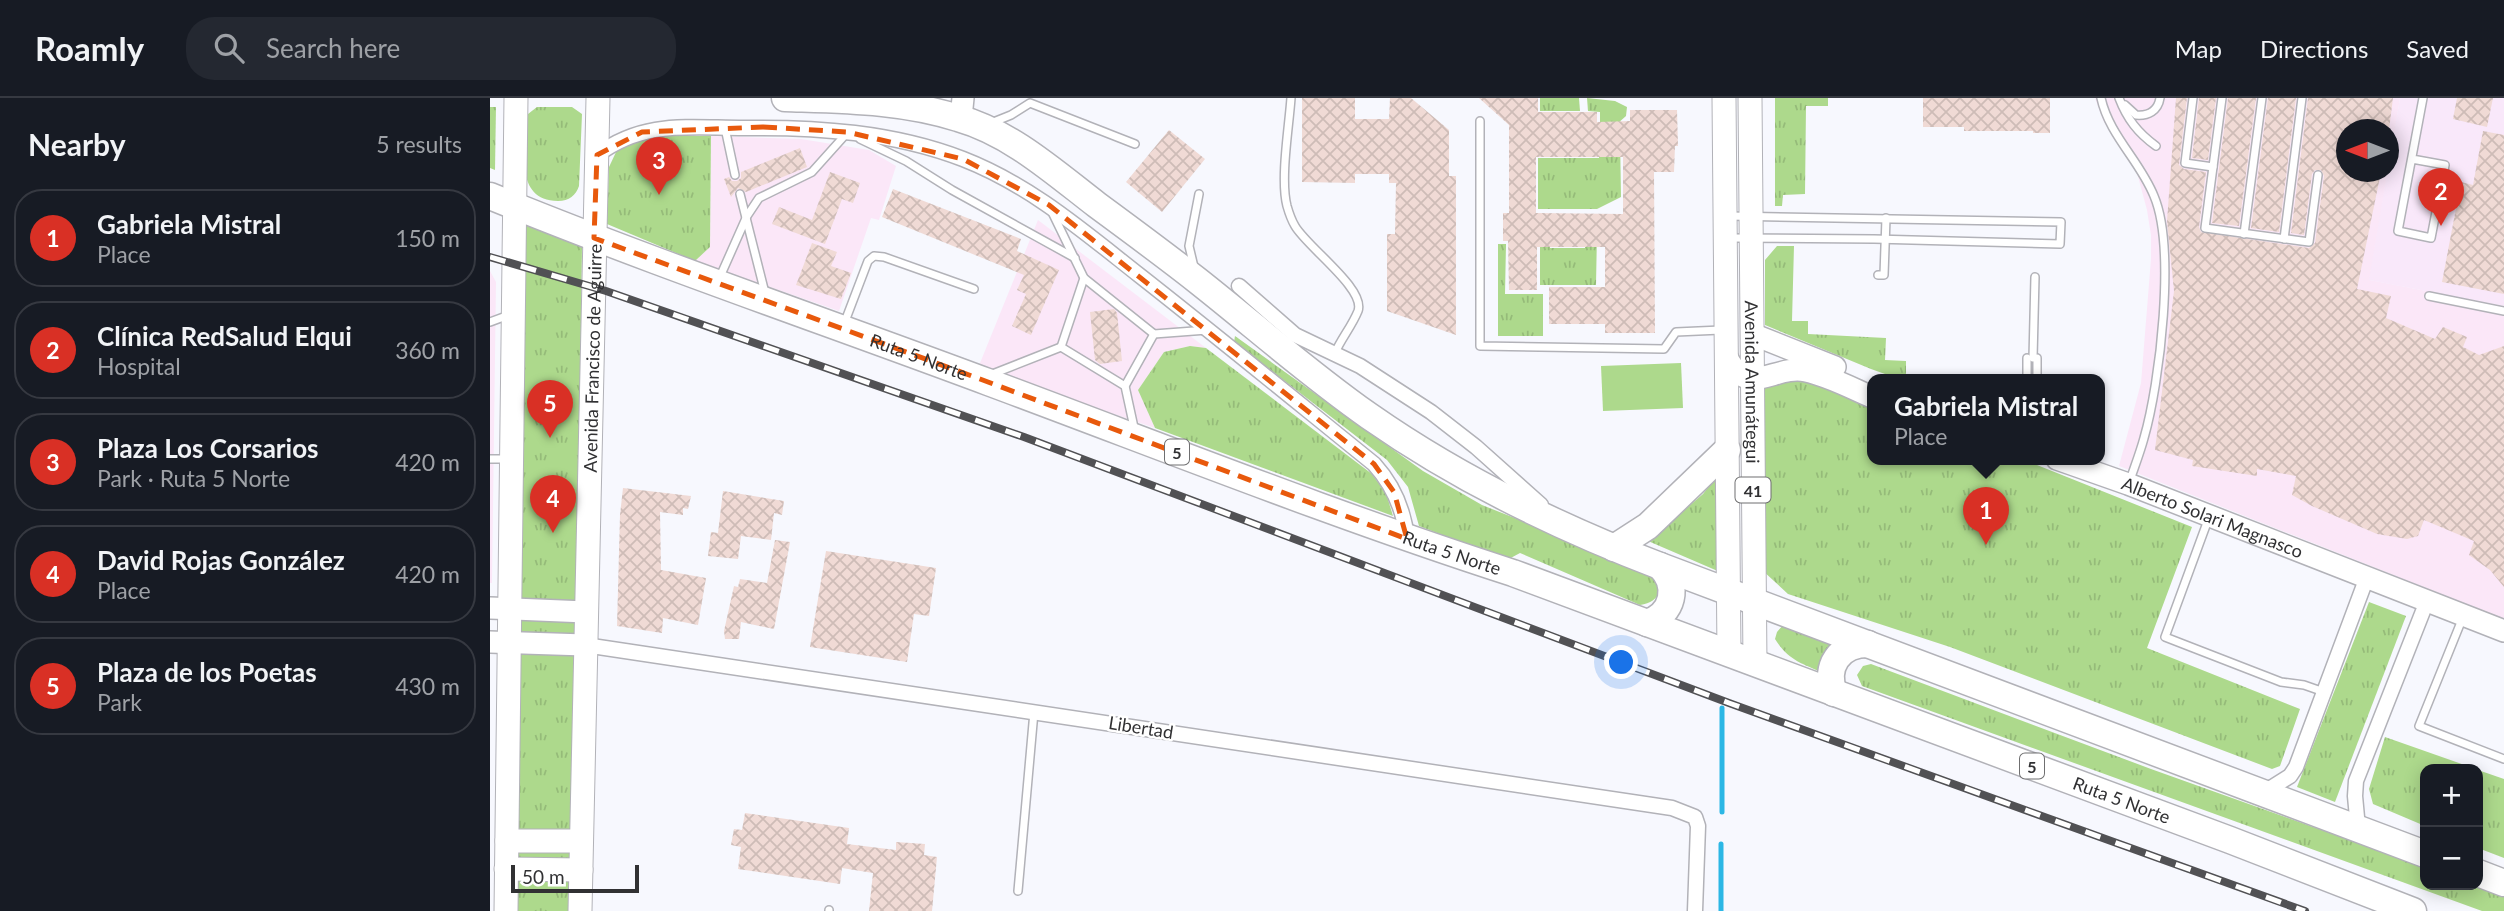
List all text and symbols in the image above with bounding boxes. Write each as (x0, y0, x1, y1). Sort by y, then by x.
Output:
search box (186, 17, 676, 80)
text: Roamly (35, 28, 144, 68)
icon: search (210, 29, 248, 67)
text: Search here (266, 32, 400, 64)
text: Map (2175, 34, 2222, 63)
text: Directions (2260, 34, 2368, 63)
text: Saved (2406, 34, 2469, 63)
north arrow (2336, 119, 2399, 182)
text: Nearby (28, 126, 126, 162)
text: 5 results (376, 130, 462, 158)
pin: 3 (636, 137, 682, 195)
pin: 2 (2418, 168, 2464, 226)
text: Gabriela Mistral (97, 208, 281, 240)
text: 1 (46, 224, 60, 252)
text: 150 m (395, 224, 460, 252)
text: Place (97, 240, 151, 268)
street label: Avenida Francisco de Aguirre (579, 244, 606, 473)
street label: Avenida Amunátegui (1741, 300, 1764, 464)
text: Clínica RedSalud Elqui (97, 320, 352, 352)
street label: Ruta 5 Norte (867, 329, 971, 384)
text: 2 (46, 336, 60, 364)
text: 360 m (395, 336, 460, 364)
text: Hospital (97, 352, 181, 380)
popup (1867, 374, 2105, 465)
pin: 5 (527, 380, 573, 438)
text: Gabriela Mistral (1894, 390, 2078, 422)
text: Place (1894, 422, 1947, 450)
text: Plaza Los Corsarios (97, 432, 319, 464)
road number: 5 (1165, 440, 1189, 464)
text: 3 (46, 448, 60, 476)
text: 420 m (395, 448, 460, 476)
text: Park · Ruta 5 Norte (97, 464, 290, 492)
street label: Alberto Solari Magnasco (2119, 472, 2306, 562)
pin: 4 (530, 475, 576, 533)
road number: 41 (1736, 478, 1770, 502)
pin: 1 (1963, 487, 2009, 545)
street label: Ruta 5 Norte (1400, 526, 1504, 579)
text: David Rojas González (97, 544, 345, 576)
text: 4 (46, 560, 60, 588)
text: 420 m (395, 560, 460, 588)
text: Place (97, 576, 151, 604)
your location (1604, 645, 1638, 679)
text: Plaza de los Poetas (97, 656, 317, 688)
text: 5 (46, 672, 60, 700)
text: 430 m (395, 672, 460, 700)
text: Park (97, 688, 142, 716)
street label: Libertad (1107, 711, 1175, 743)
road number: 5 (2020, 754, 2044, 778)
map controls (2420, 764, 2483, 890)
button: + (2420, 764, 2483, 827)
street label: Ruta 5 Norte (2070, 772, 2174, 828)
button: − (2420, 827, 2483, 890)
scale bar (511, 862, 639, 894)
text: 50 m (522, 865, 565, 888)

